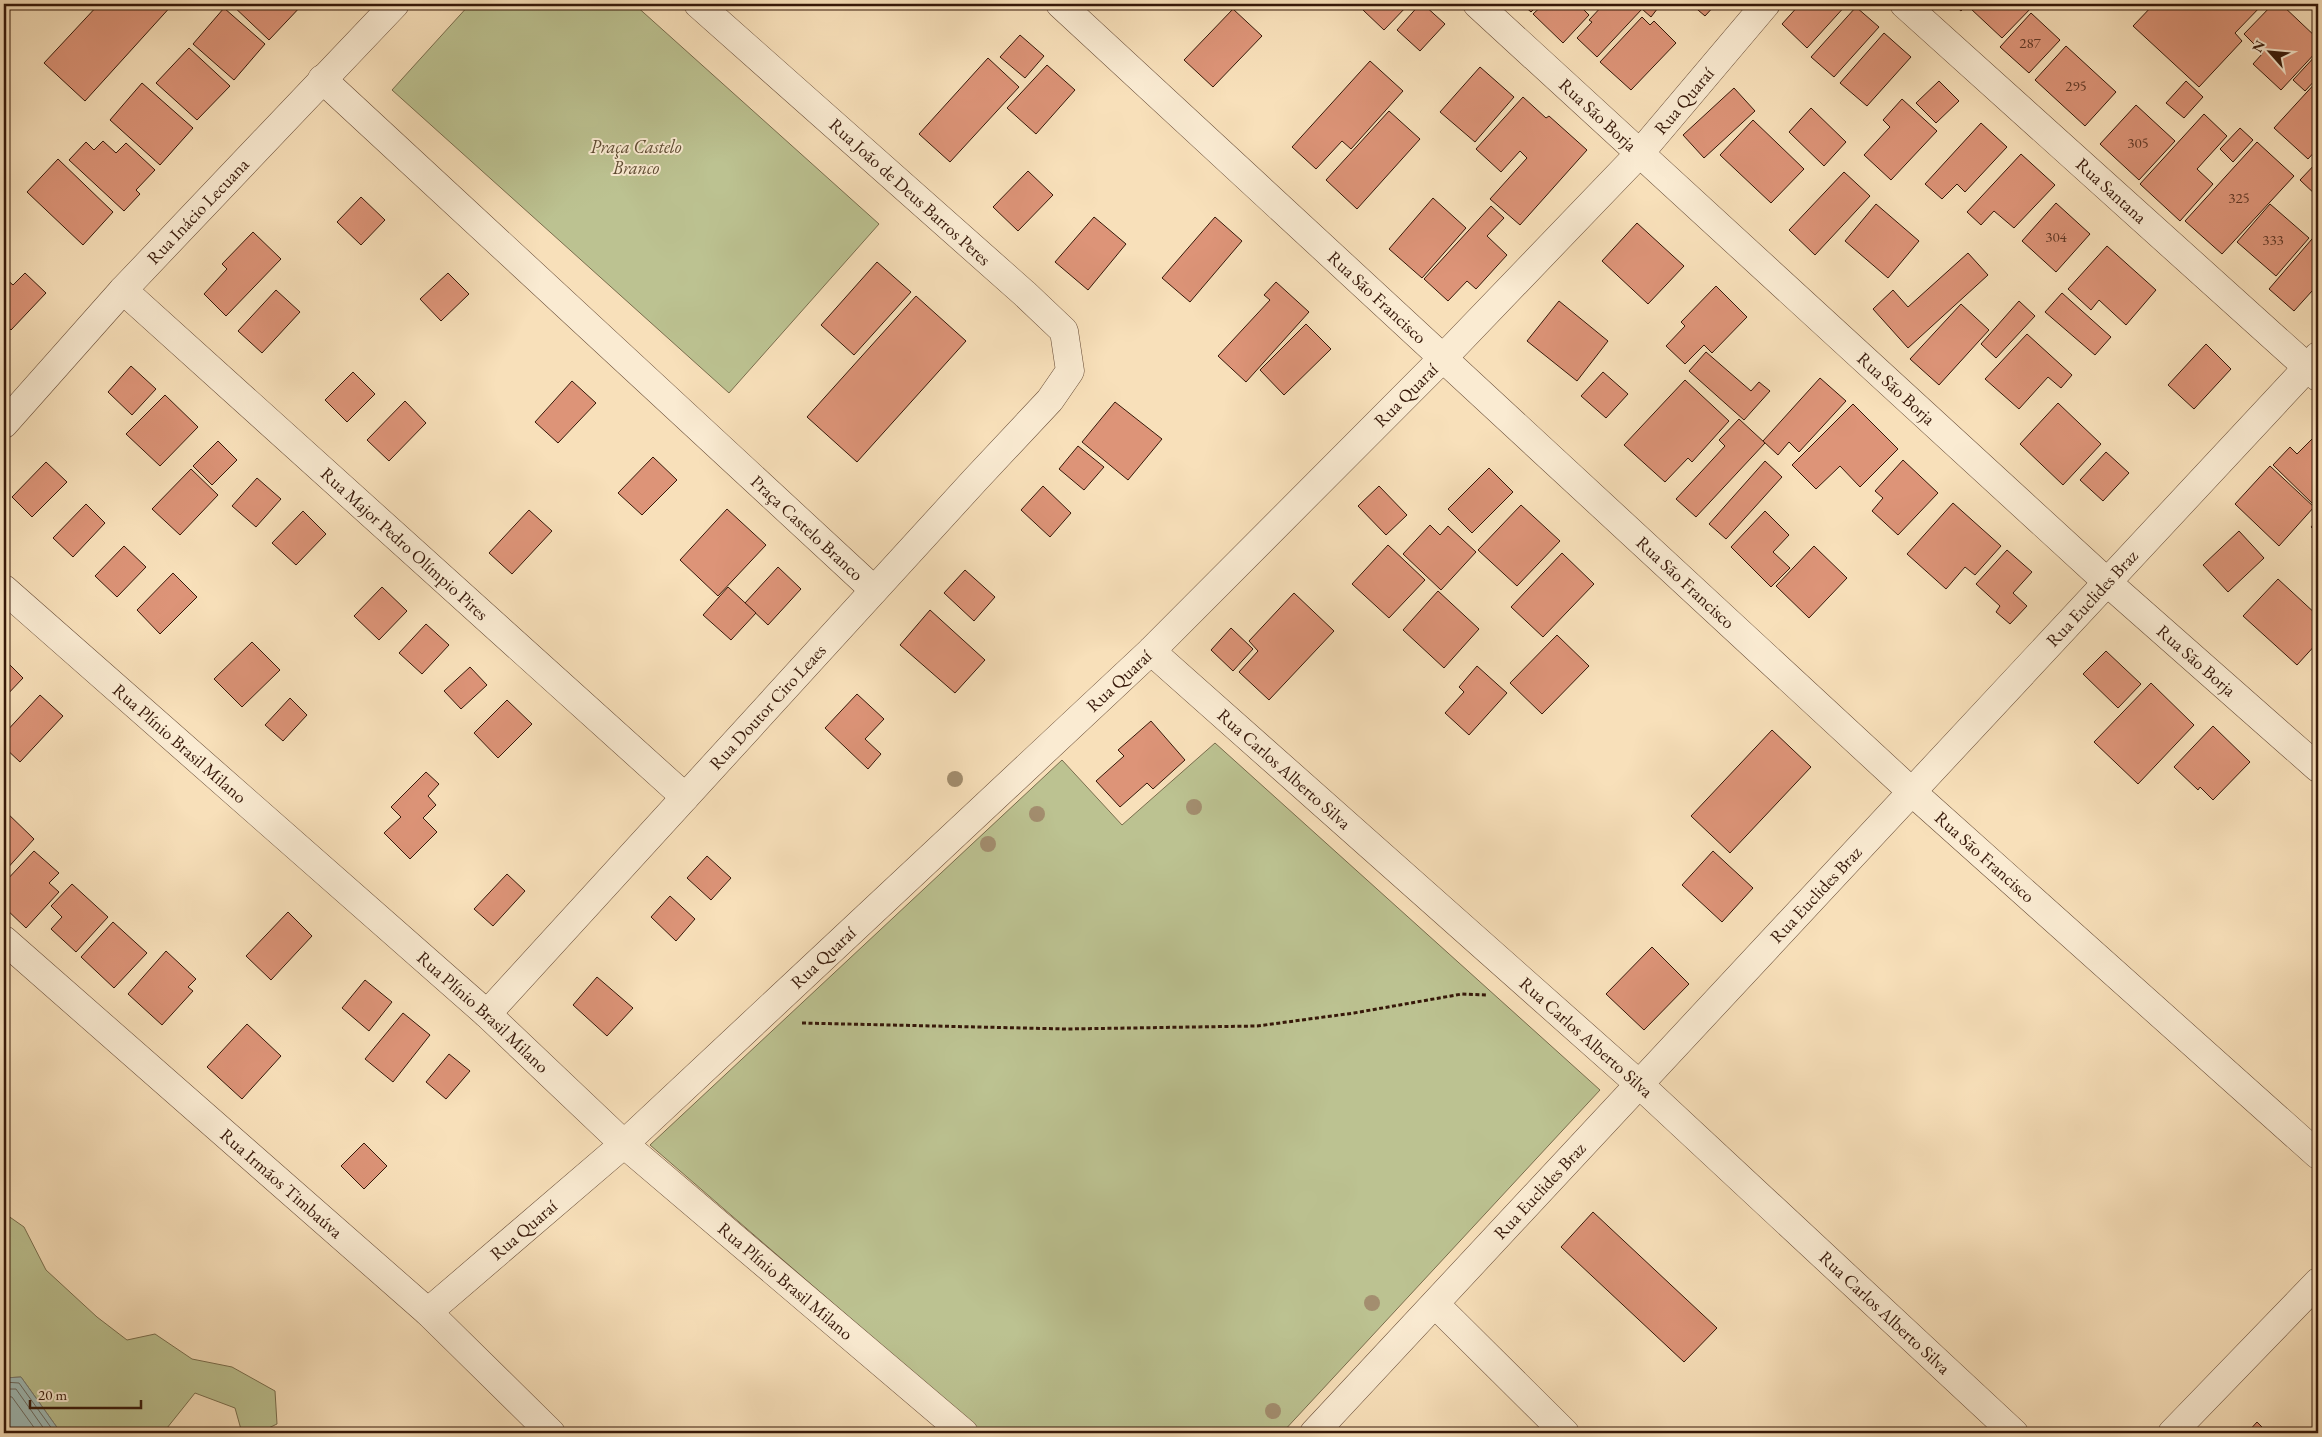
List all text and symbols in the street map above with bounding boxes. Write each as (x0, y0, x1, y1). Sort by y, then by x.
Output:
north arrow (2244, 28, 2294, 78)
house number: 287 (2019, 33, 2042, 52)
text: N (2248, 36, 2269, 55)
street label: Rua Quaraí (1649, 62, 1719, 139)
street label: Rua São Borja (1554, 73, 1643, 157)
house number: 295 (2065, 76, 2087, 95)
street label: Rua João de Deus Barros Peres (825, 113, 996, 270)
house number: 305 (2127, 133, 2149, 152)
park label: Praça Castelo Branco (590, 135, 682, 179)
street label: Rua Inácio Lecuana (142, 152, 254, 269)
street label: Rua Santana (2071, 152, 2153, 229)
house number: 325 (2228, 188, 2250, 207)
house number: 304 (2045, 227, 2068, 246)
house number: 333 (2262, 230, 2284, 249)
street label: Rua São Francisco (1323, 246, 1432, 348)
street label: Rua São Borja (1853, 347, 1941, 430)
street label: Rua Quaraí (1369, 358, 1443, 432)
street label: Rua Major Pedro Olímpio Pires (316, 462, 494, 625)
street label: Praça Castelo Branco (746, 470, 869, 586)
street label: Rua São Francisco (1632, 531, 1740, 634)
street label: Rua Euclides Braz (2041, 544, 2143, 651)
street label: Rua São Borja (2152, 619, 2242, 702)
street label: Rua Doutor Ciro Leaes (704, 639, 831, 774)
street label: Rua Quaraí (1081, 644, 1157, 717)
street label: Rua Plínio Brasil Milano (108, 678, 252, 808)
street label: Rua Carlos Alberto Silva (1213, 703, 1357, 835)
street label: Rua São Francisco (1930, 806, 2040, 907)
street label: Rua Euclides Braz (1765, 841, 1867, 948)
street label: Rua Quaraí (785, 921, 861, 993)
street label: Rua Plínio Brasil Milano (412, 946, 554, 1078)
street label: Rua Carlos Alberto Silva (1515, 972, 1659, 1103)
street label: Rua Irmãos Timbaúva (216, 1123, 348, 1244)
street label: Rua Euclides Braz (1488, 1137, 1590, 1244)
street label: Rua Quaraí (485, 1194, 562, 1265)
street label: Rua Plínio Brasil Milano (713, 1217, 858, 1345)
street label: Rua Carlos Alberto Silva (1815, 1246, 1956, 1380)
scale bar (30, 1377, 141, 1409)
text: 20 m (38, 1385, 67, 1404)

